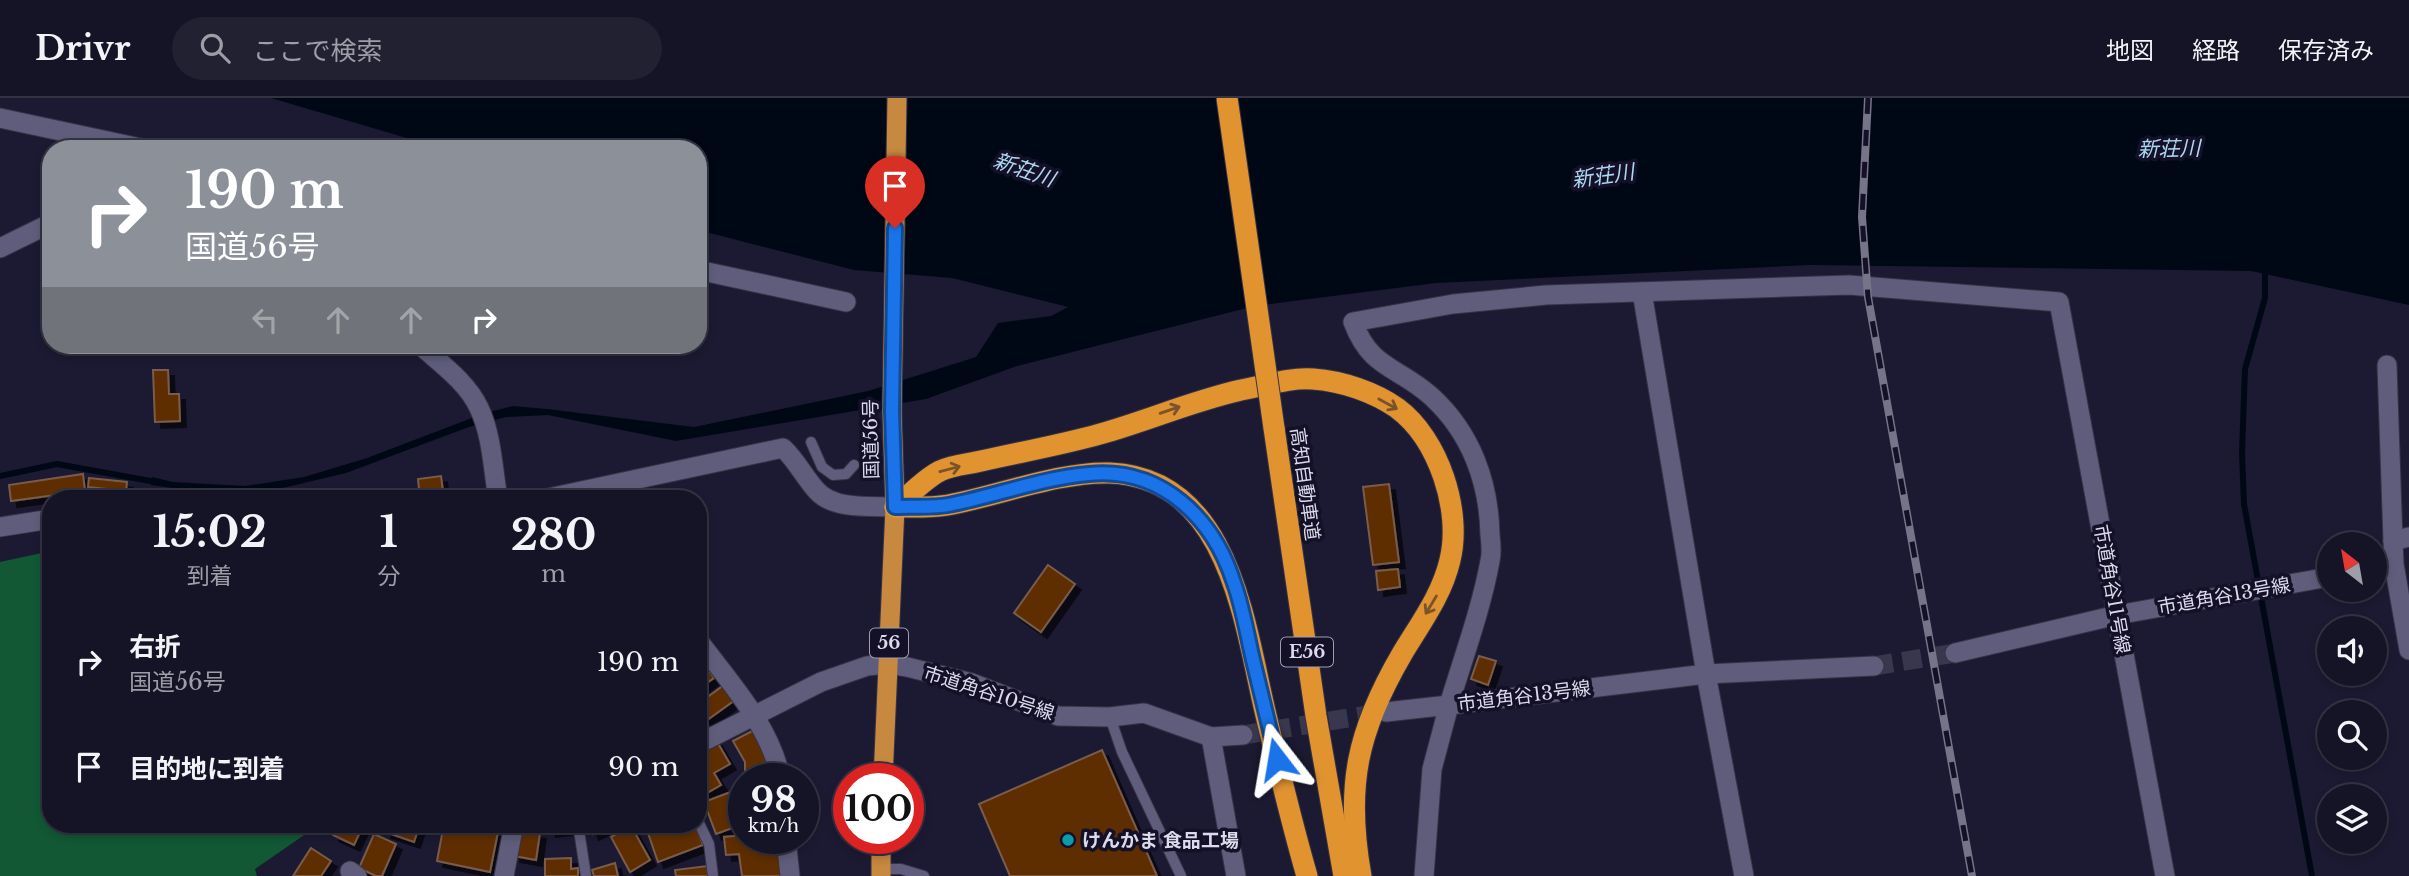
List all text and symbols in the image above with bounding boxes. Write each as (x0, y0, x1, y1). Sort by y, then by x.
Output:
search box (172, 17, 662, 80)
text: Drivr (35, 28, 130, 69)
icon: search (196, 29, 234, 67)
text: ここで検索 (252, 35, 382, 67)
text: 地図 (2106, 36, 2154, 65)
text: 経路 (2192, 36, 2240, 65)
text: 保存済み (2278, 36, 2374, 65)
water label: 新荘川 (2137, 135, 2203, 163)
water label: 新荘川 (990, 147, 1060, 193)
pin (865, 156, 925, 228)
water label: 新荘川 (1570, 158, 1638, 193)
text: 190 m (185, 160, 344, 221)
icon: arrive (876, 167, 914, 205)
icon: right (70, 168, 161, 259)
text: 国道56号 (185, 227, 320, 267)
icon: left (246, 301, 284, 339)
icon: ahead (319, 301, 357, 339)
icon: ahead (392, 301, 430, 339)
icon: right (465, 301, 503, 339)
one-way arrow (1377, 398, 1398, 411)
street label: 国道56号 (859, 399, 883, 479)
one-way arrow (1158, 403, 1180, 415)
street label: 高知自動車道 (1286, 426, 1324, 542)
one-way arrow (939, 461, 961, 474)
text: 15:02 (152, 506, 267, 558)
text: 1 (380, 506, 398, 558)
text: 280 (511, 509, 596, 561)
street label: 市道角谷11号線 (2089, 523, 2135, 655)
north arrow (2317, 532, 2387, 602)
map controls (2317, 532, 2387, 854)
text: m (541, 560, 566, 588)
text: 到着 (187, 562, 233, 590)
text: 分 (377, 562, 400, 590)
street label: 市道角谷13号線 (2156, 573, 2292, 619)
one-way arrow (1424, 594, 1438, 614)
button: sound (2317, 616, 2387, 686)
road number: 56 (870, 628, 908, 658)
text: 右折 (129, 631, 181, 663)
road number: E56 (1281, 638, 1333, 666)
icon: right (70, 643, 108, 681)
text: 190 m (597, 646, 679, 678)
street label: 市道角谷10号線 (921, 661, 1057, 725)
text: 国道56号 (129, 668, 226, 696)
street label: 市道角谷13号線 (1456, 676, 1592, 716)
button: search (2317, 700, 2387, 770)
position arrow (1240, 722, 1314, 796)
icon: arrive (70, 748, 108, 786)
text: 90 m (608, 751, 679, 783)
text: 目的地に到着 (129, 753, 285, 785)
speed limit sign: 100 (833, 763, 924, 854)
text: 98 (751, 778, 796, 821)
button: layers (2317, 784, 2387, 854)
text: km/h (748, 815, 799, 837)
place label: けんかま 食品工場 (1082, 829, 1239, 852)
marker: けんかま 食品工場 (1060, 832, 1076, 848)

